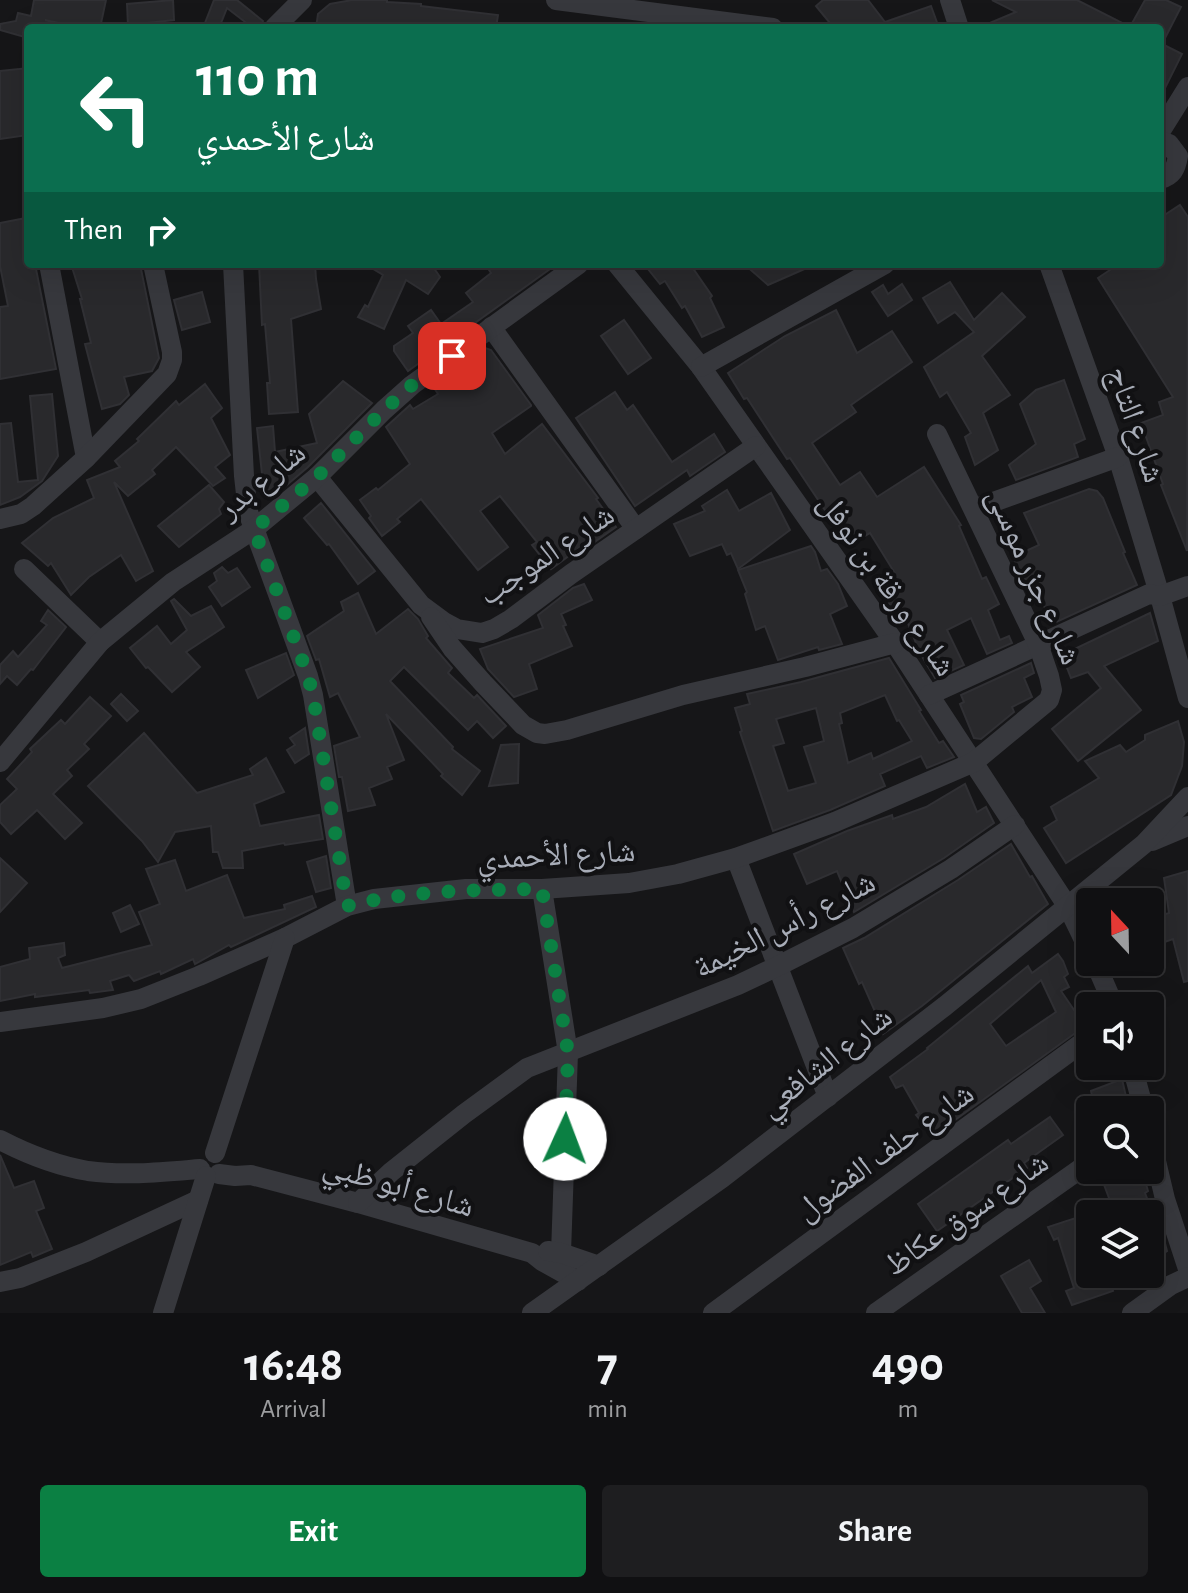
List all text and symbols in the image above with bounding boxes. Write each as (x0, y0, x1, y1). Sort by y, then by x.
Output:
text: 110 m (196, 50, 319, 106)
icon: left (64, 56, 168, 160)
text: شارع الأحمدي (196, 121, 375, 157)
icon: right (139, 208, 183, 252)
text: Then (64, 215, 123, 245)
pin (418, 322, 486, 390)
icon: arrive (430, 334, 474, 378)
street label: شارع التاج (1098, 362, 1171, 487)
street label: شارع بدر (211, 436, 313, 528)
street label: شارع جزر موسى (978, 483, 1087, 671)
street label: شارع ورقة بن نوفل (810, 487, 962, 684)
street label: شارع الموجب (473, 498, 622, 614)
street label: شارع الأحمدي (476, 835, 637, 883)
street label: شارع رأس الخيمة (687, 862, 882, 987)
north arrow (1076, 888, 1164, 976)
map controls (1076, 888, 1164, 1288)
button: sound (1076, 992, 1164, 1080)
street label: شارع الشافعي (753, 1000, 903, 1130)
street label: شارع حلف الفضول (790, 1077, 981, 1229)
button: search (1076, 1096, 1164, 1184)
position arrow (523, 1097, 607, 1181)
street label: شارع أبو ظبي (317, 1146, 479, 1231)
street label: شارع سوق عكاظ (879, 1146, 1056, 1284)
button: layers (1076, 1200, 1164, 1288)
text: 16:48 (244, 1342, 343, 1390)
text: 7 (597, 1342, 618, 1390)
text: 490 (872, 1342, 944, 1390)
text: Arrival (260, 1396, 327, 1422)
text: min (587, 1396, 628, 1422)
text: m (897, 1396, 918, 1422)
button: Exit (40, 1485, 586, 1577)
button: Share (602, 1485, 1148, 1577)

